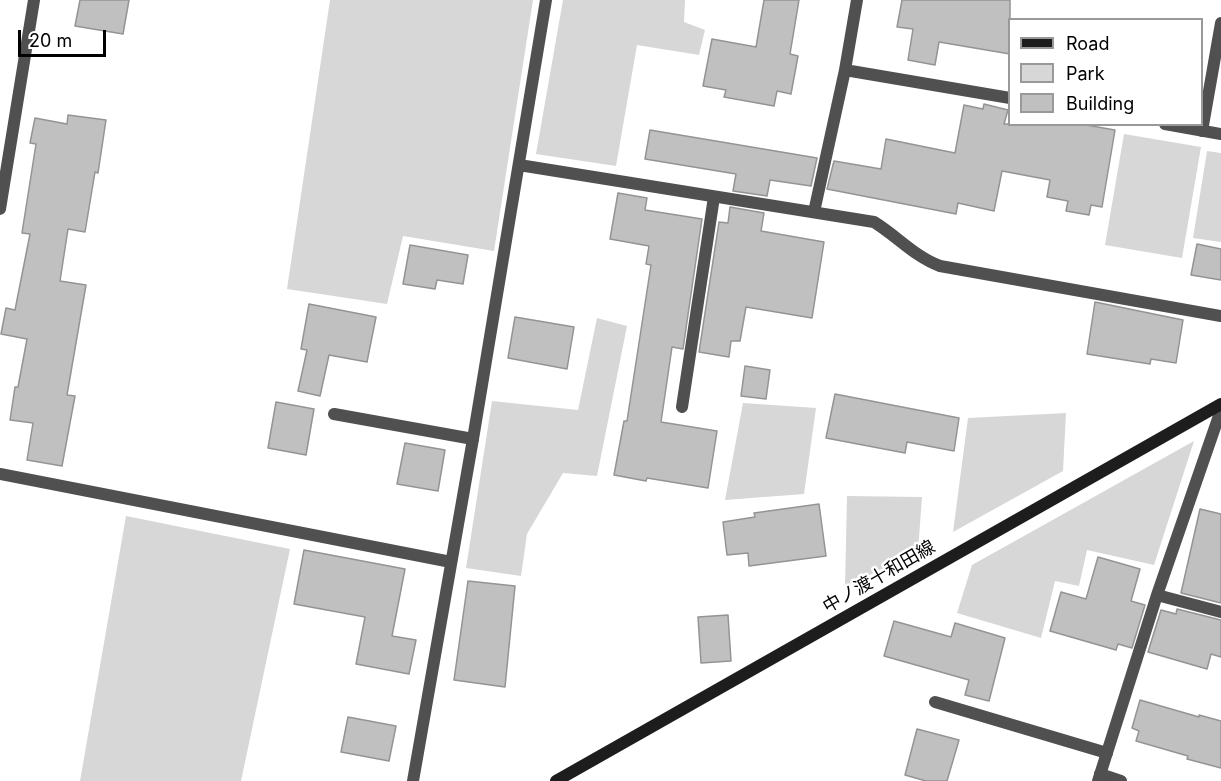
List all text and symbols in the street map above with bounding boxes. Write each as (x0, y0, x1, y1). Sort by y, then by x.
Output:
scale bar (21, 18, 110, 56)
legend (1008, 18, 1203, 126)
text: 20 m (29, 30, 72, 51)
text: Road (1066, 33, 1109, 54)
text: Park (1066, 63, 1105, 84)
text: Building (1066, 93, 1134, 114)
street label: 中ノ渡十和田線 (819, 536, 939, 618)

